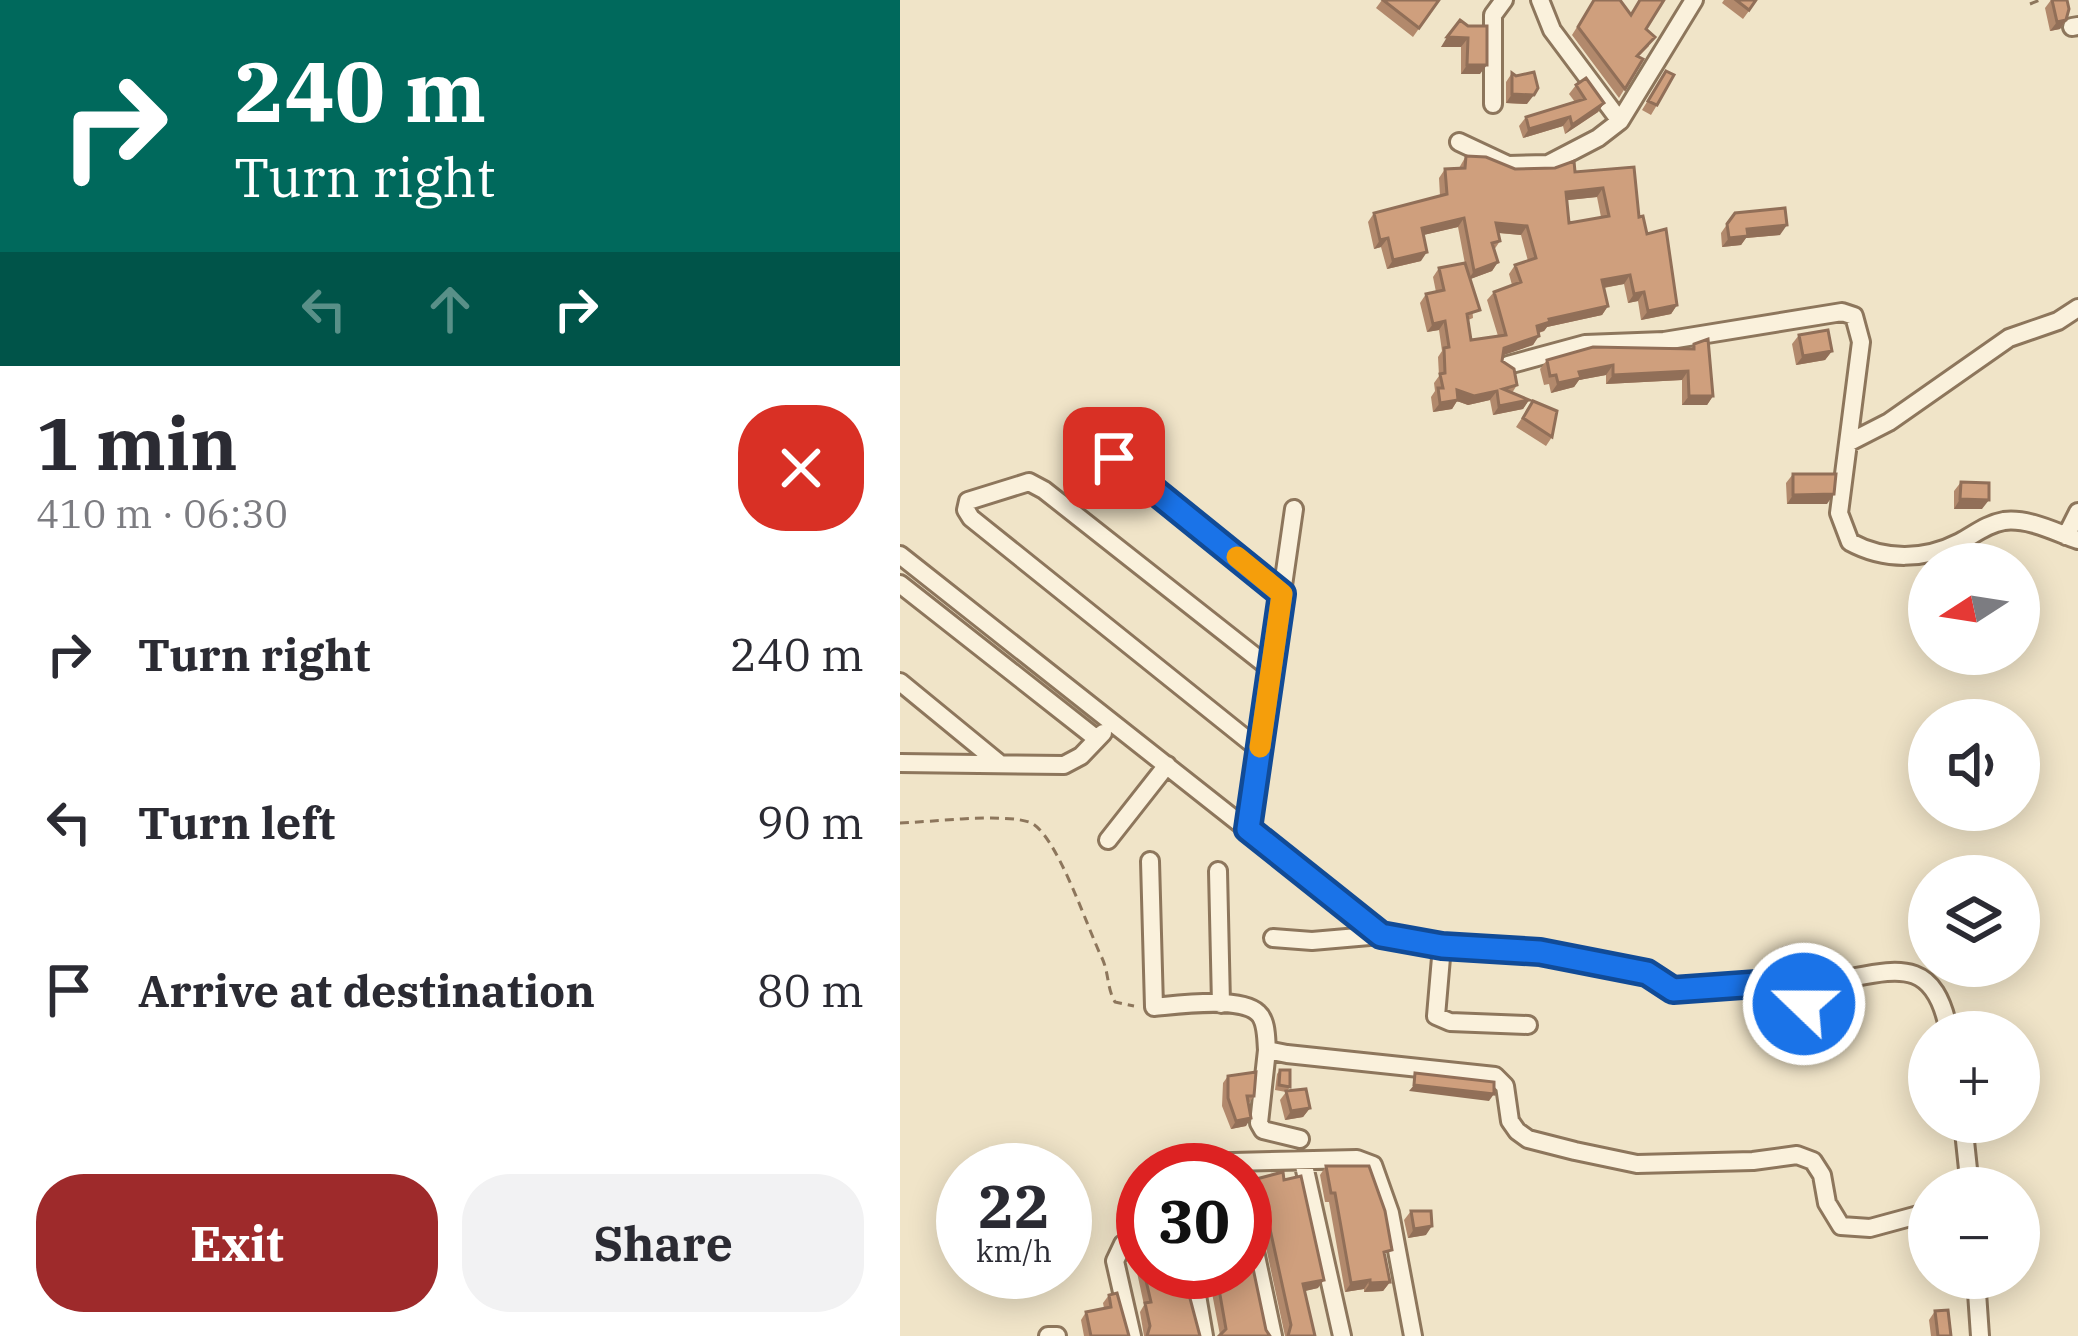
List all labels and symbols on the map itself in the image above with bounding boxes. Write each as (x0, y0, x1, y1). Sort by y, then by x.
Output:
pin (1063, 407, 1165, 509)
north arrow (1908, 543, 2040, 675)
position arrow (1741, 941, 1867, 1067)
speed limit sign: 30 (1116, 1143, 1272, 1299)

